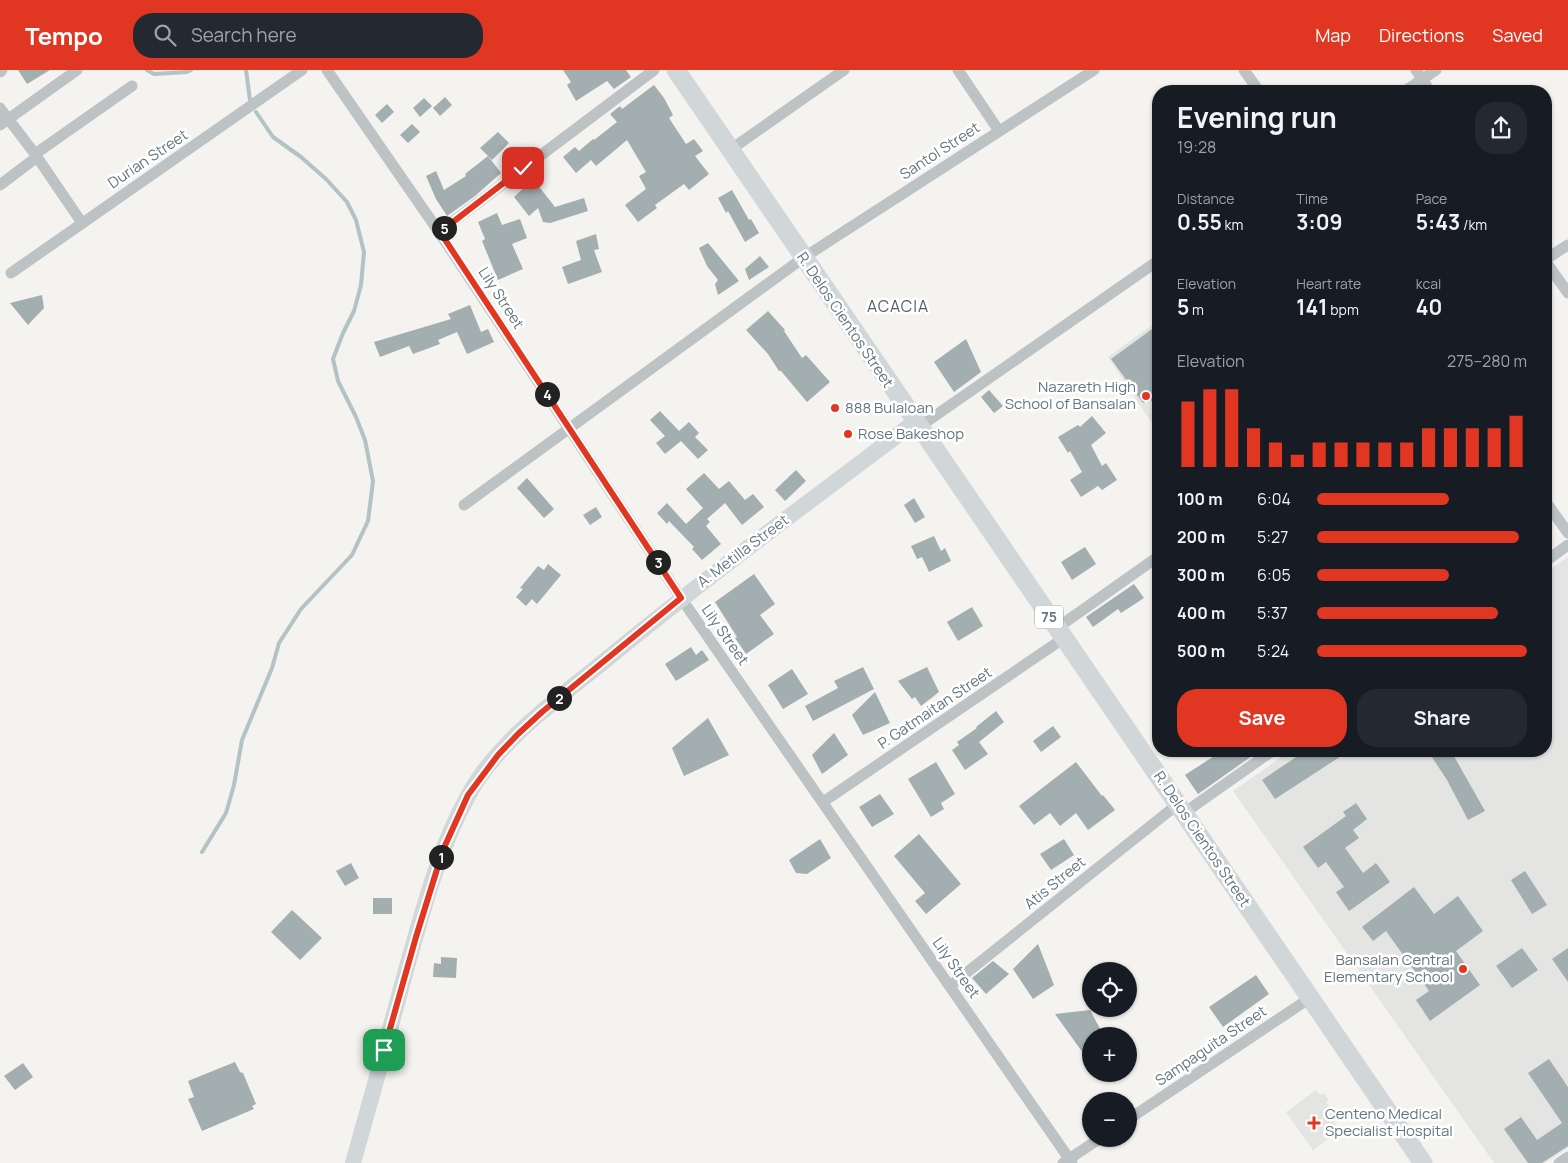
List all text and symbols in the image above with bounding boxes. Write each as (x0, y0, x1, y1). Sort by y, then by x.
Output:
search box (133, 13, 483, 58)
text: Tempo (25, 19, 103, 52)
icon: search (151, 21, 179, 49)
text: Search here (191, 22, 297, 48)
text: Map (1315, 23, 1351, 47)
text: Directions (1379, 23, 1464, 47)
text: Saved (1492, 23, 1543, 47)
text: Evening run (1177, 98, 1337, 136)
button: share (1475, 102, 1527, 154)
street label: Santol Street (896, 117, 984, 184)
street label: Durian Street (104, 124, 192, 193)
text: 19:28 (1177, 136, 1216, 158)
pin (502, 147, 544, 189)
icon: check (509, 154, 537, 182)
text: Distance (1177, 189, 1234, 208)
text: Time (1296, 189, 1328, 208)
text: Pace (1416, 189, 1447, 208)
text: 0.55 (1177, 208, 1222, 236)
text: 3:09 (1296, 208, 1343, 236)
text: 5:43 (1416, 208, 1460, 236)
text: km (1222, 215, 1243, 234)
text: /km (1460, 215, 1487, 234)
pin: 5 (432, 216, 456, 240)
text: 5 (440, 219, 449, 238)
street label: R. Delos Cientos Street (792, 248, 899, 392)
street label: Lily Street (474, 263, 529, 333)
text: Elevation (1177, 274, 1236, 293)
text: Heart rate (1296, 274, 1361, 293)
text: kcal (1416, 274, 1441, 293)
text: 5 (1177, 293, 1189, 321)
text: 141 (1296, 293, 1328, 321)
text: 40 (1416, 293, 1442, 321)
district label: ACACIA (867, 295, 929, 317)
text: m (1189, 300, 1204, 319)
text: bpm (1328, 300, 1359, 319)
text: Elevation (1177, 350, 1245, 372)
text: 275–280 m (1447, 350, 1527, 372)
place label: Nazareth High School of Bansalan (1005, 376, 1136, 414)
pin: 4 (534, 382, 560, 406)
text: 4 (543, 385, 552, 404)
marker: Nazareth High School of Bansalan (1140, 390, 1152, 402)
place label: 888 Bulaloan (845, 397, 934, 418)
marker: 888 Bulaloan (829, 402, 841, 414)
place label: Rose Bakeshop (858, 423, 964, 444)
marker: Rose Bakeshop (842, 428, 854, 440)
text: 100 m (1177, 488, 1223, 510)
text: 6:04 (1257, 488, 1291, 510)
street label: A. Metilla Street (693, 509, 793, 592)
text: 200 m (1177, 526, 1225, 548)
text: 5:27 (1257, 526, 1288, 548)
pin: 3 (646, 550, 670, 574)
text: 3 (654, 553, 663, 572)
text: 300 m (1177, 564, 1225, 586)
text: 6:05 (1257, 564, 1291, 586)
street label: Lily Street (697, 600, 754, 669)
text: 400 m (1177, 602, 1225, 624)
text: 5:37 (1257, 602, 1288, 624)
road number: 75 (1035, 606, 1063, 628)
text: 500 m (1177, 640, 1225, 662)
text: 5:24 (1257, 640, 1289, 662)
street label: P. Gatmaitan Street (874, 662, 996, 754)
pin: 2 (546, 686, 572, 710)
text: 2 (555, 689, 564, 708)
button: Save (1177, 689, 1347, 747)
button: Share (1357, 689, 1527, 747)
street label: R. Delos Cientos Street (1149, 767, 1256, 911)
pin: 1 (428, 844, 454, 870)
text: 1 (438, 848, 445, 867)
street label: Atis Street (1019, 851, 1090, 914)
street label: Lily Street (928, 933, 985, 1002)
place label: Bansalan Central Elementary School (1324, 949, 1453, 987)
map controls (1082, 962, 1137, 1147)
button: locate (1082, 962, 1137, 1017)
marker: Bansalan Central Elementary School (1457, 963, 1469, 975)
street label: Sampaguita Street (1151, 1000, 1271, 1091)
button: + (1082, 1027, 1137, 1082)
pin (363, 1029, 405, 1071)
icon: arrive (370, 1036, 398, 1064)
button: − (1082, 1092, 1137, 1147)
place label: Centeno Medical Specialist Hospital (1325, 1103, 1453, 1141)
marker: Centeno Medical Specialist Hospital (1307, 1116, 1321, 1130)

